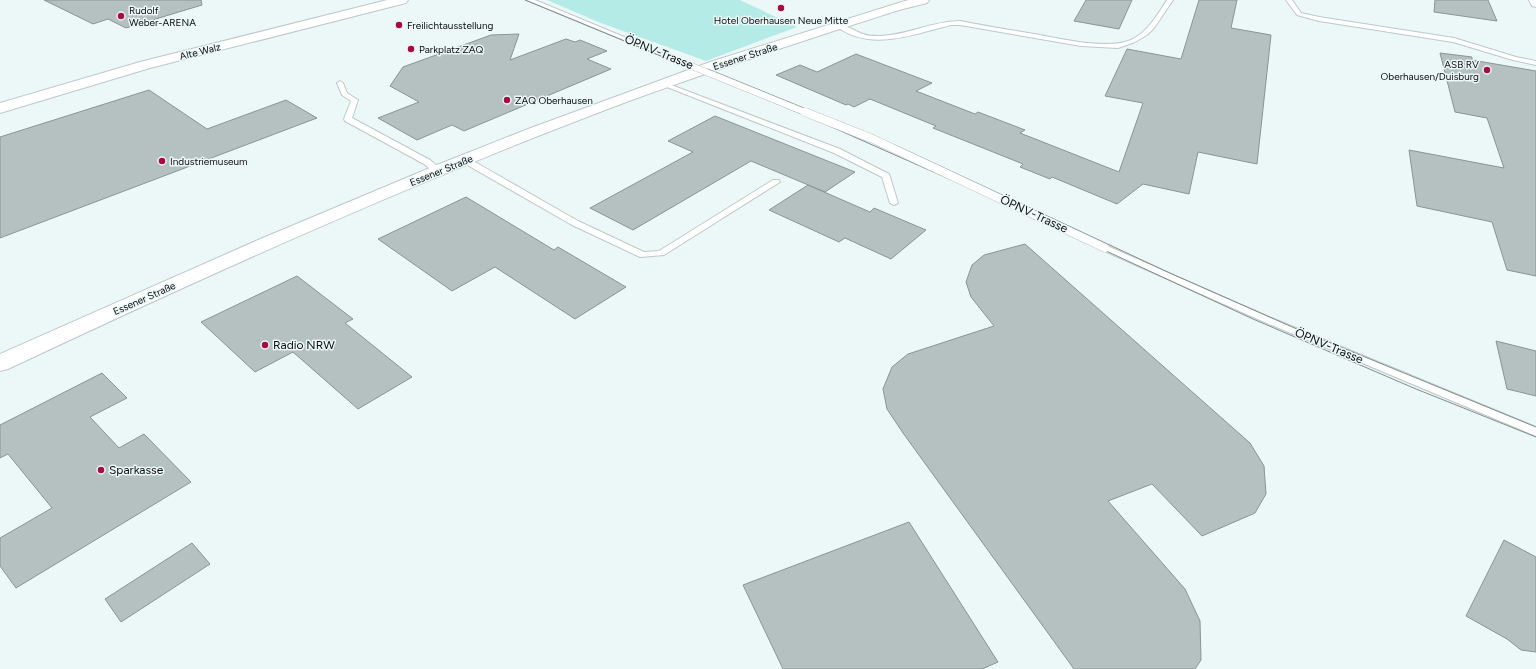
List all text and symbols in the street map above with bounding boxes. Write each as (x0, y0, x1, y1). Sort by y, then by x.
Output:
marker: Hotel Oberhausen Neue Mitte (776, 3, 786, 13)
place label: Rudolf Weber-ARENA (129, 4, 196, 29)
marker: Rudolf Weber-ARENA (116, 11, 126, 21)
place label: Hotel Oberhausen Neue Mitte (714, 14, 849, 27)
place label: Freilichtausstellung (407, 19, 494, 32)
marker: Freilichtausstellung (394, 20, 404, 30)
street label: ÖPNV-Trasse (623, 32, 696, 72)
street label: Alte Walz (178, 40, 222, 63)
street label: Essener Straße (711, 40, 780, 73)
place label: Parkplatz ZAQ (419, 43, 484, 56)
marker: Parkplatz ZAQ (406, 44, 416, 54)
place label: ASB RV Oberhausen/Duisburg (1381, 58, 1479, 83)
marker: ASB RV Oberhausen/Duisburg (1482, 65, 1492, 75)
place label: ZAQ Oberhausen (515, 94, 593, 107)
marker: ZAQ Oberhausen (502, 95, 512, 105)
street label: Essener Straße (408, 152, 475, 189)
place label: Industriemuseum (170, 155, 248, 168)
marker: Industriemuseum (157, 156, 167, 166)
street label: ÖPNV-Trasse (998, 192, 1070, 236)
street label: Essener Straße (111, 279, 178, 318)
street label: ÖPNV-Trasse (1293, 325, 1366, 367)
place label: Radio NRW (273, 338, 335, 352)
marker: Radio NRW (260, 340, 270, 350)
place label: Sparkasse (109, 463, 164, 477)
marker: Sparkasse (96, 465, 106, 475)

